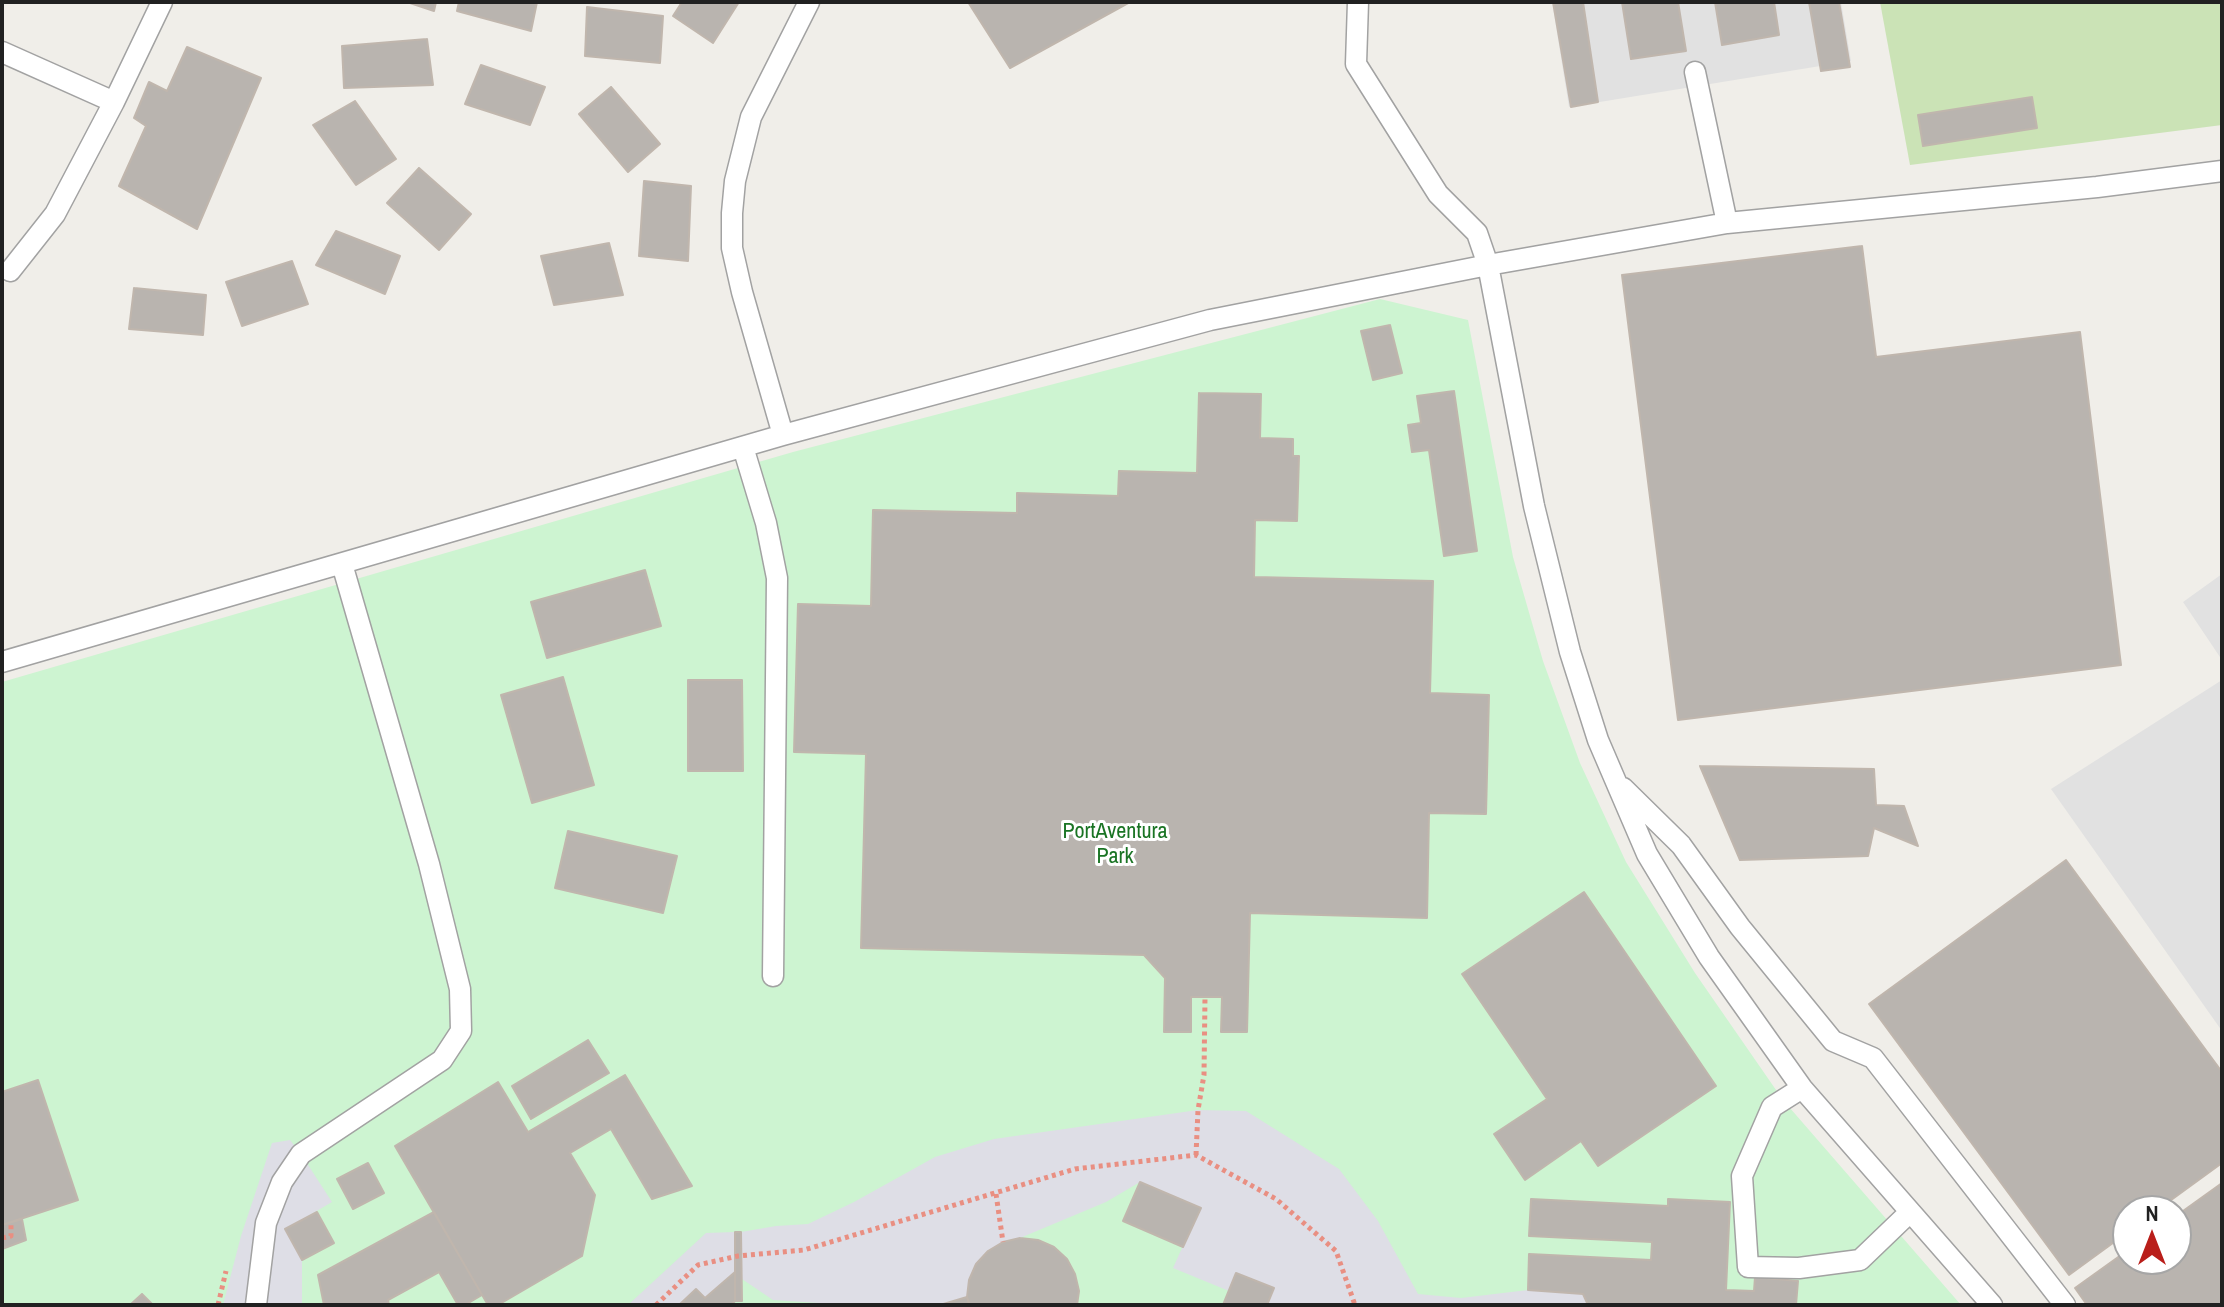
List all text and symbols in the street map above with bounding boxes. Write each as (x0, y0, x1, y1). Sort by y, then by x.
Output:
park label: PortAventura Park (1063, 819, 1167, 870)
north arrow (2112, 1195, 2192, 1275)
text: N (2145, 1198, 2159, 1228)

